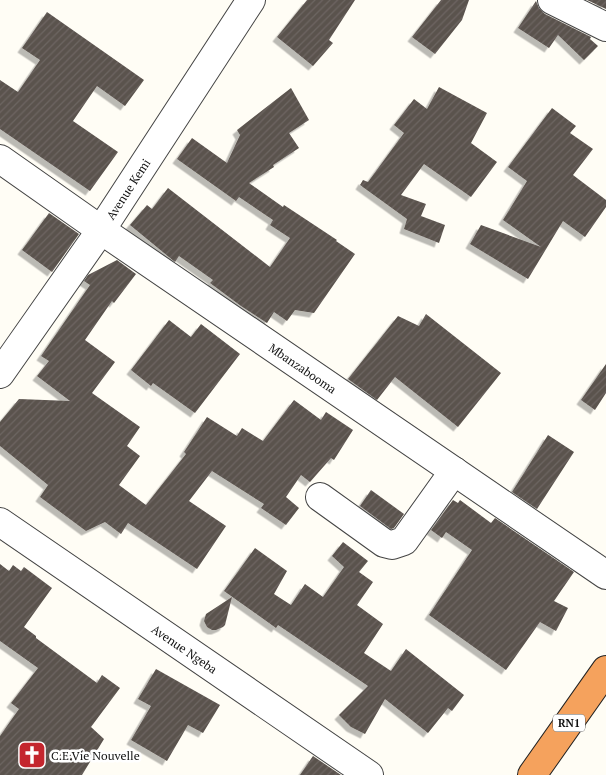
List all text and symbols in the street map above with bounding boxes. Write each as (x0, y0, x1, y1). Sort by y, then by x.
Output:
street label: Avenue Kemi (103, 155, 153, 222)
street label: Mbanzabooma (266, 340, 339, 396)
street label: Avenue Ngeba (149, 621, 220, 676)
road number: RN1 (553, 714, 585, 731)
church icon: C.E.Vie Nouvelle (17, 740, 47, 770)
place label: C.E.Vie Nouvelle (51, 748, 140, 763)

